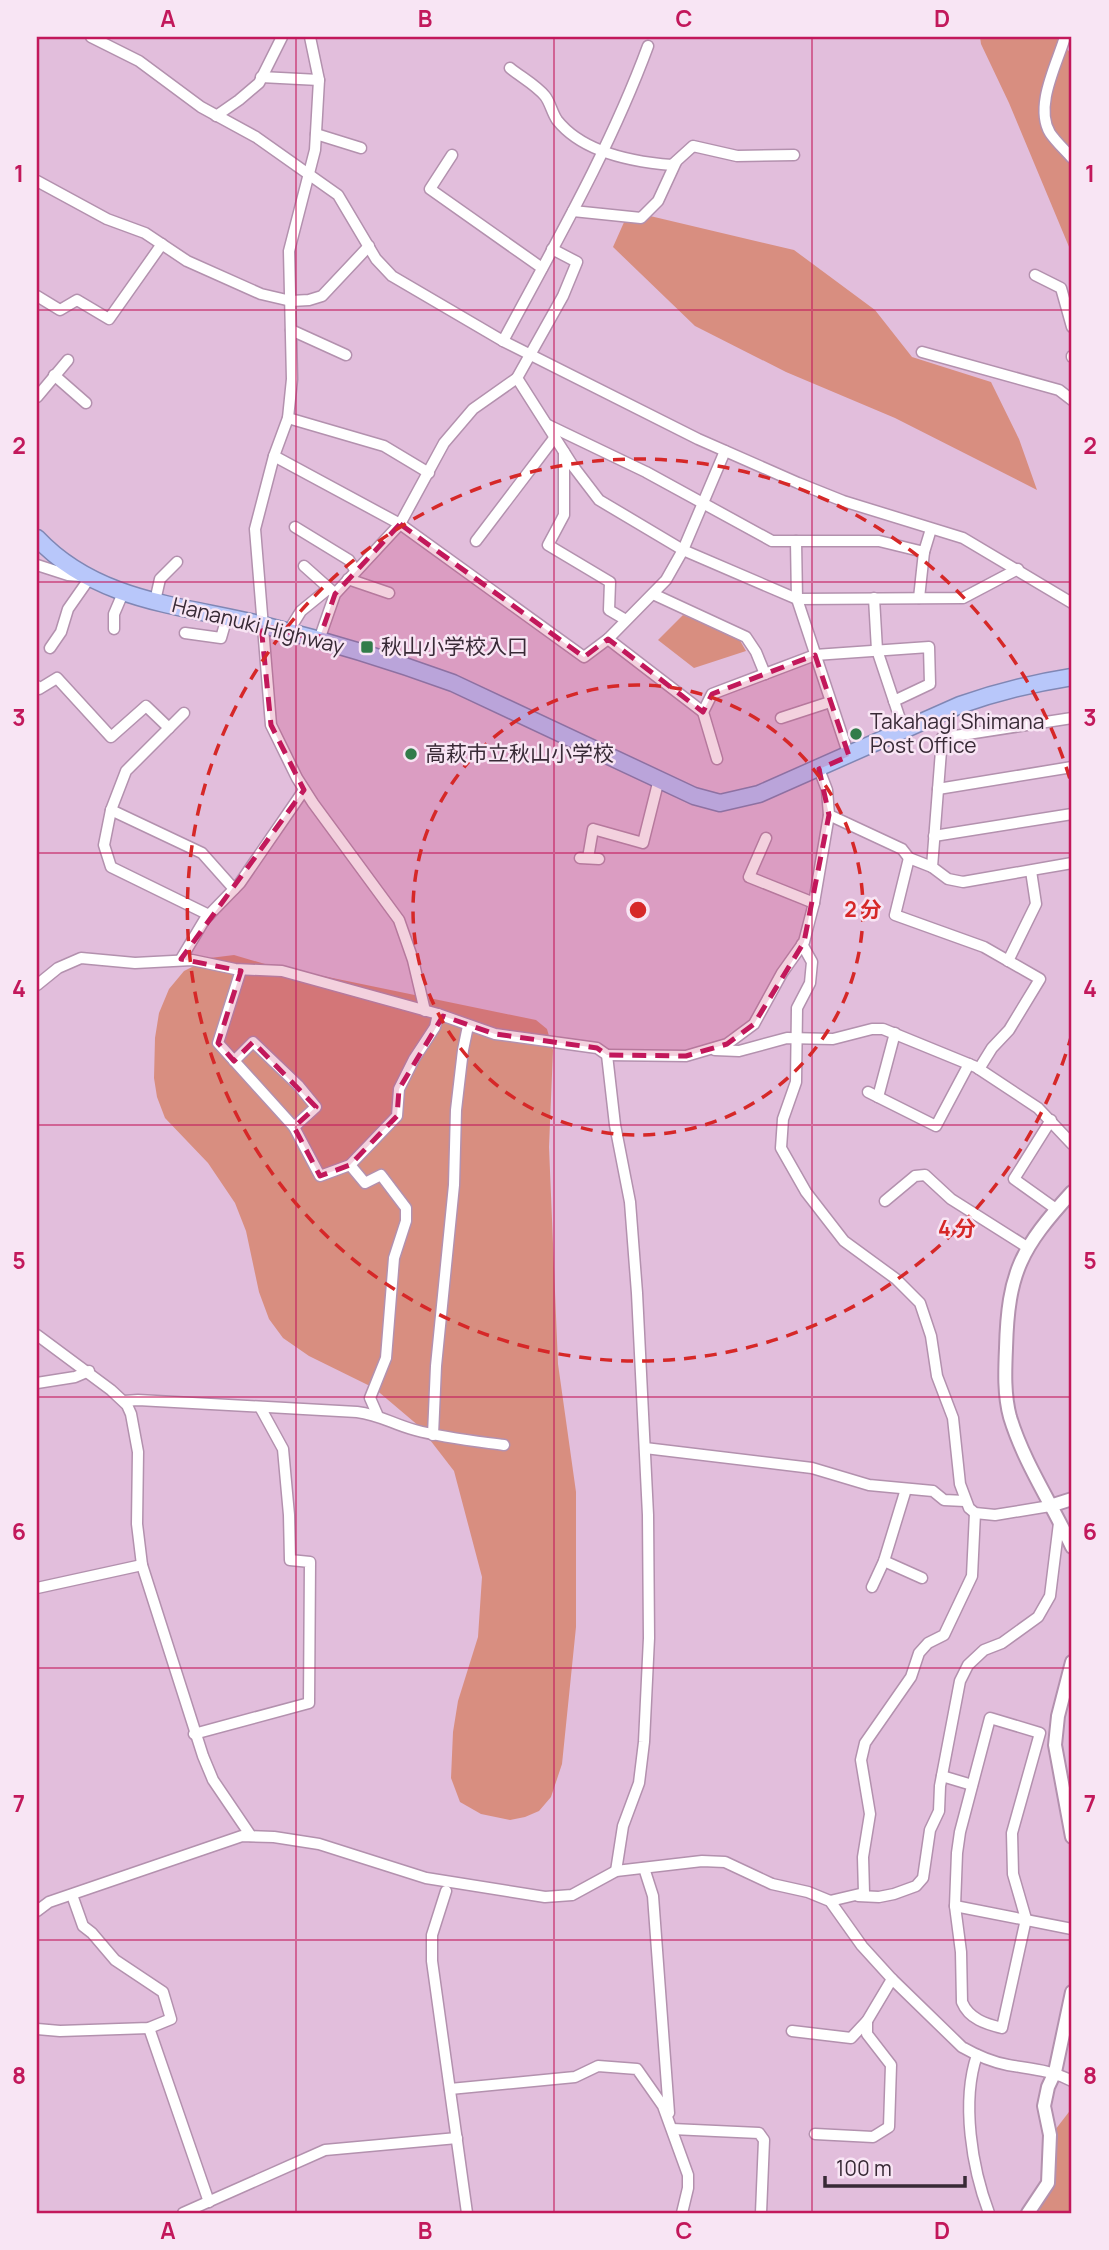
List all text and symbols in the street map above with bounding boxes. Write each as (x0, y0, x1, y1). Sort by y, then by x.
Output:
text: A (160, 2, 176, 34)
text: B (418, 2, 432, 34)
text: C (676, 2, 693, 34)
text: D (934, 2, 950, 34)
text: 1 (14, 157, 24, 189)
text: 1 (1085, 157, 1095, 189)
text: 2 (12, 429, 26, 461)
text: 2 (1083, 429, 1097, 461)
street label: Hananuki Highway (169, 590, 347, 660)
place label: 秋山小学校入口 (381, 632, 528, 660)
marker: 秋山小学校入口 (359, 639, 375, 655)
text: 3 (12, 701, 26, 733)
text: 3 (1083, 701, 1097, 733)
place label: Takahagi Shimana Post Office (870, 707, 1044, 759)
marker: Takahagi Shimana Post Office (848, 726, 864, 742)
place label: 高萩市立秋山小学校 (425, 739, 614, 767)
marker: 高萩市立秋山小学校 (403, 746, 419, 762)
text: 2 分 (844, 895, 882, 923)
centre of rings (626, 898, 650, 922)
text: 4 (12, 972, 26, 1004)
text: 4 (1083, 972, 1097, 1004)
text: 4 分 (938, 1214, 976, 1242)
text: 5 (12, 1244, 26, 1276)
text: 5 (1083, 1244, 1097, 1276)
text: 6 (12, 1515, 26, 1547)
text: 6 (1083, 1515, 1097, 1547)
text: 7 (13, 1787, 25, 1819)
text: 7 (1084, 1787, 1096, 1819)
text: 8 (12, 2059, 26, 2091)
text: 8 (1083, 2059, 1097, 2091)
scale bar (825, 2145, 965, 2189)
text: 100 m (836, 2154, 892, 2182)
text: A (160, 2214, 176, 2246)
text: B (418, 2214, 432, 2246)
text: C (676, 2214, 693, 2246)
text: D (934, 2214, 950, 2246)

